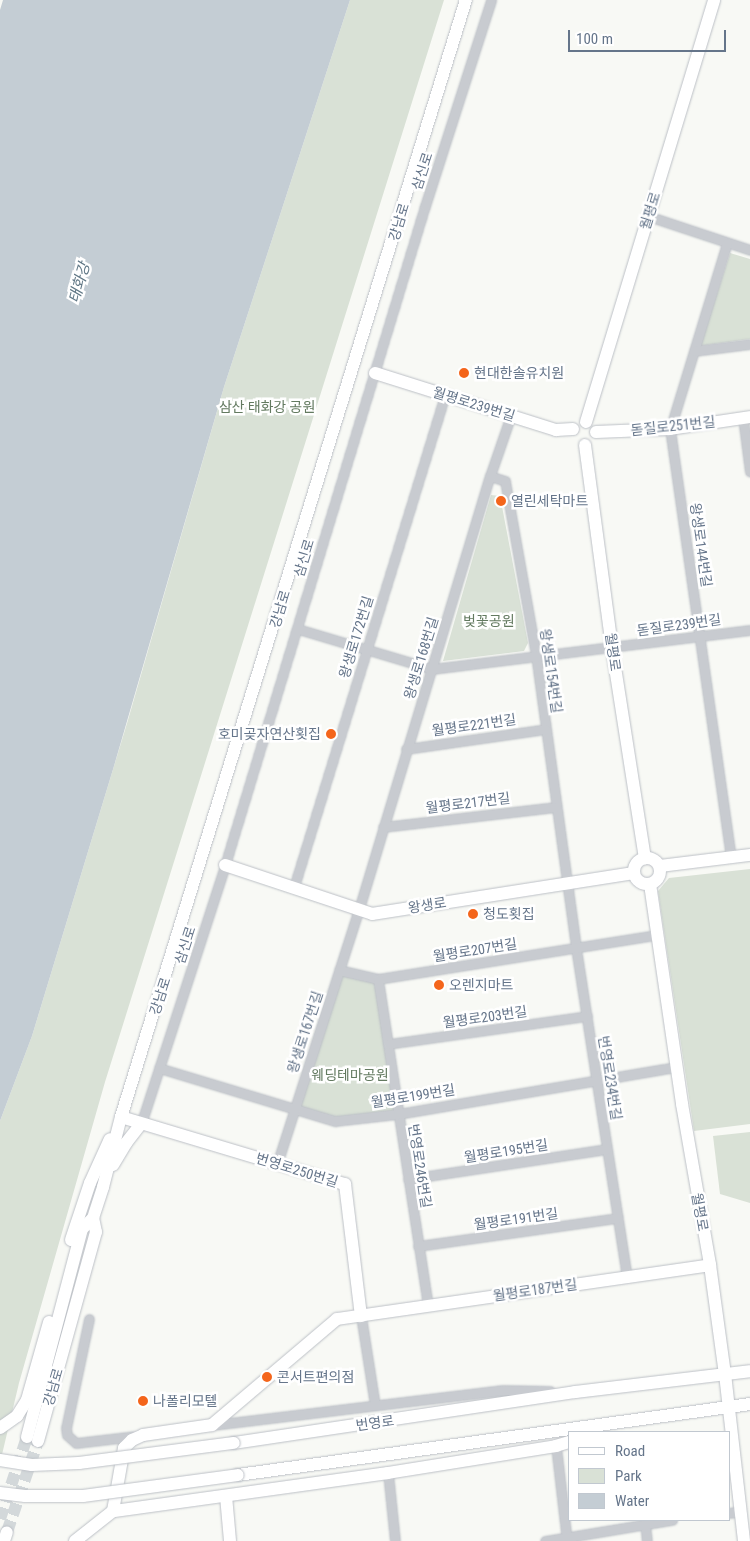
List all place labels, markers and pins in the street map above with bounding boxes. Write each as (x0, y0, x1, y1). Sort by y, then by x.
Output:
place label: 현대한솔유치원 (474, 365, 564, 381)
marker: 현대한솔유치원 (458, 367, 470, 379)
place label: 열린세탁마트 (511, 493, 588, 509)
marker: 열린세탁마트 (495, 495, 507, 507)
place label: 호미곶자연산횟집 (218, 726, 321, 742)
marker: 호미곶자연산횟집 (325, 728, 337, 740)
place label: 청도횟집 (483, 906, 535, 922)
marker: 청도횟집 (467, 908, 479, 920)
place label: 오렌지마트 (449, 977, 513, 993)
marker: 오렌지마트 (433, 979, 445, 991)
place label: 콘서트편의점 (277, 1369, 354, 1385)
marker: 콘서트편의점 (261, 1371, 273, 1383)
place label: 나폴리모텔 (153, 1393, 217, 1409)
marker: 나폴리모텔 (137, 1395, 149, 1407)

